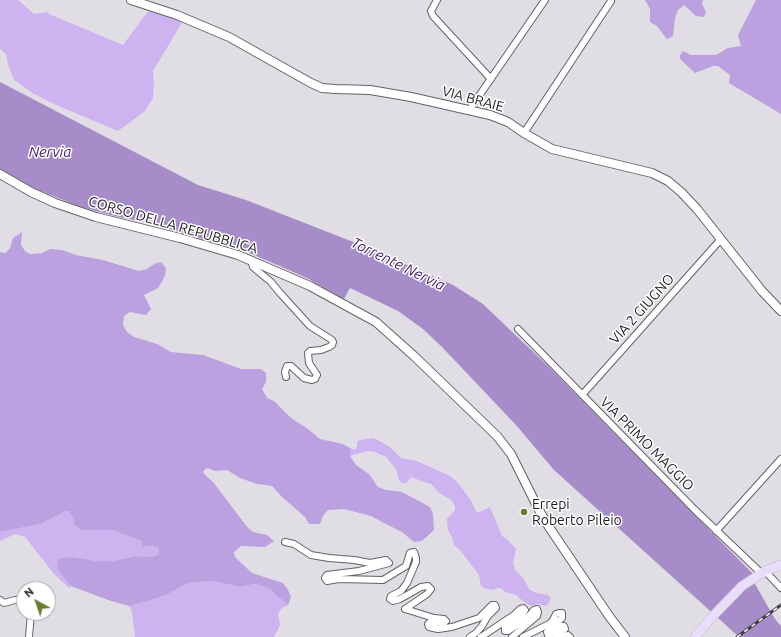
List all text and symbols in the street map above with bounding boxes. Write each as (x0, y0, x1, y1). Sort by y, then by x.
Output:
street label: VIA BRAIE (440, 83, 506, 115)
water label: Nervia (29, 143, 71, 161)
street label: CORSO DELLA REPUBBLICA (87, 193, 259, 257)
water label: Torrente Nervia (348, 234, 448, 294)
street label: VIA 2 GIUGNO (606, 271, 678, 347)
street label: VIA PRIMO MAGGIO (597, 394, 697, 494)
place label: Errepi Roberto Pileio (532, 496, 622, 528)
marker: Errepi Roberto Pileio (519, 507, 529, 517)
north arrow (16, 581, 56, 621)
text: N (22, 585, 36, 600)

